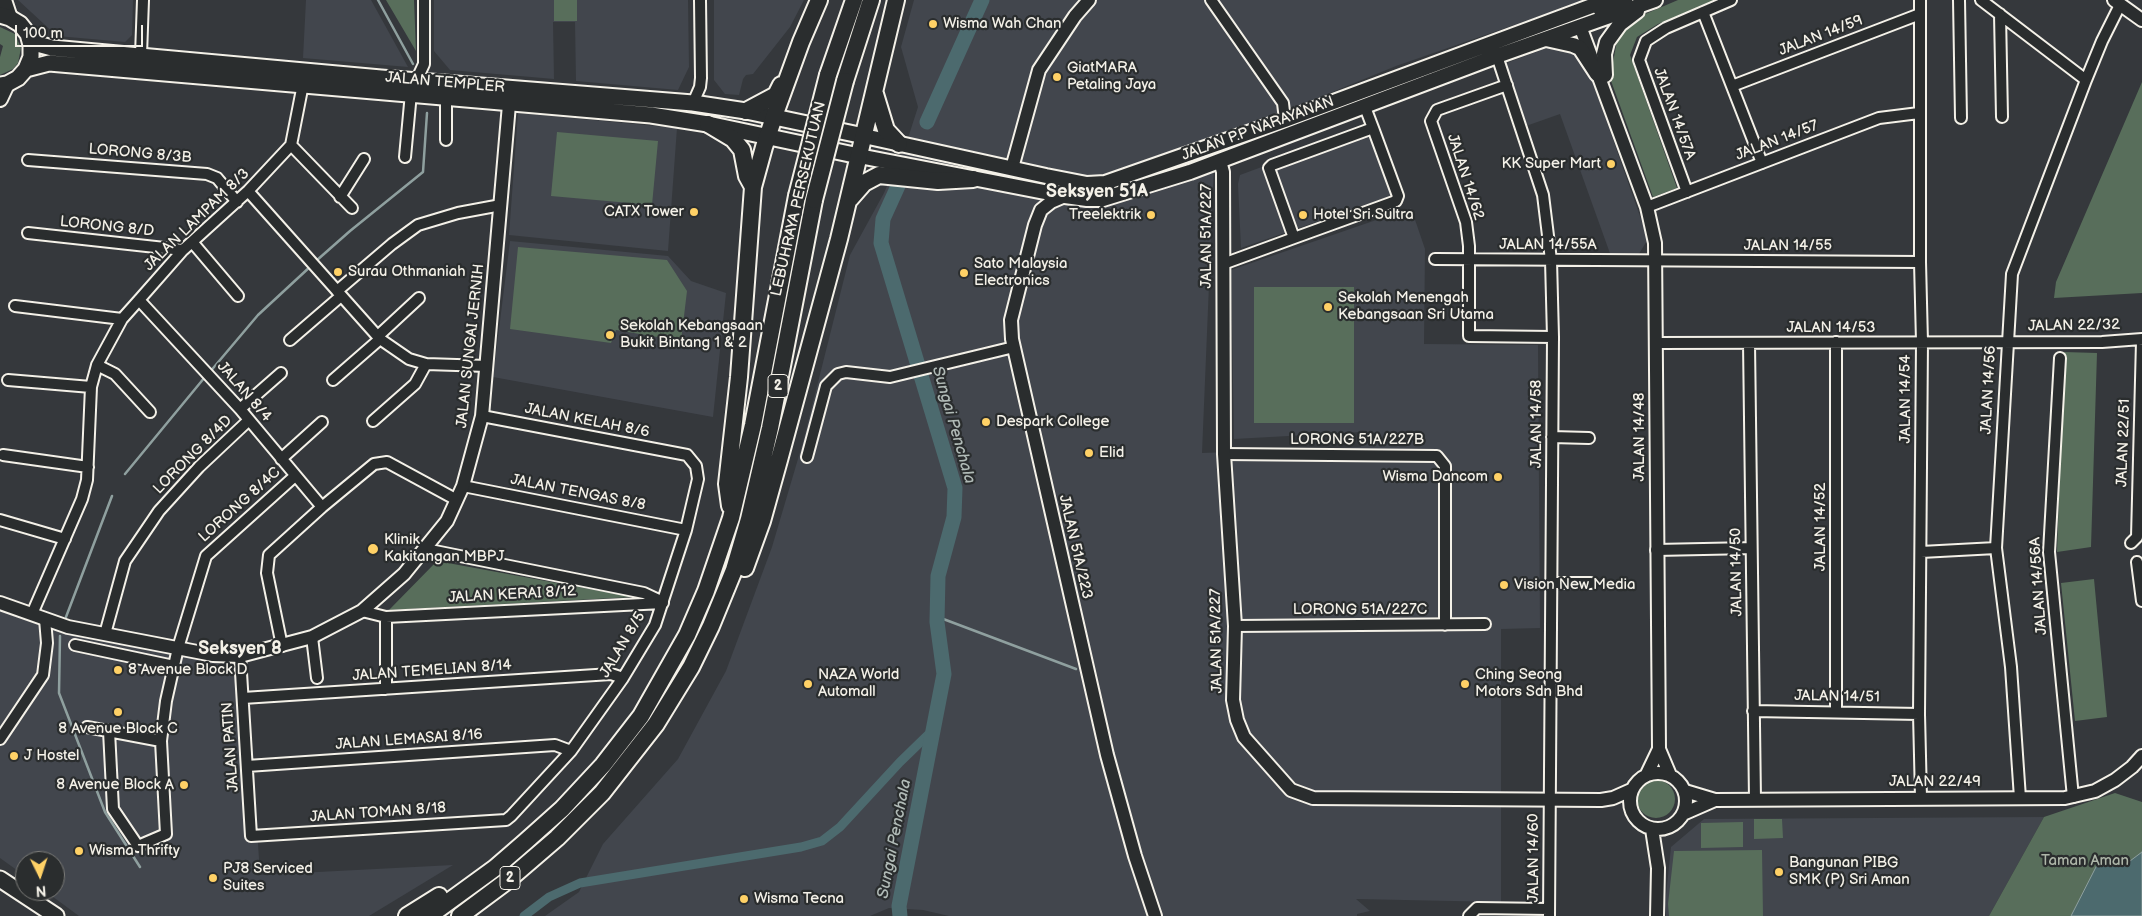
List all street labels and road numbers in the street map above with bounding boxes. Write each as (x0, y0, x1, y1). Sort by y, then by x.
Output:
street label: JALAN 14/59 (1776, 12, 1866, 60)
street label: JALAN 14/57A (1649, 66, 1699, 162)
street label: JALAN TEMPLER (384, 69, 506, 97)
street label: JALAN P.P NARAYANAN (1179, 93, 1337, 165)
street label: LEBUHRAYA PERSEKUTUAN (768, 100, 830, 298)
street label: JALAN 14/57 (1733, 117, 1821, 165)
street label: JALAN 14/62 (1443, 132, 1487, 222)
street label: LORONG 8/3B (88, 141, 192, 167)
street label: JALAN LAMPAM 8/3 (141, 165, 253, 275)
street label: JALAN 51A/227 (1198, 184, 1216, 288)
street label: LORONG 8/D (59, 213, 155, 241)
street label: JALAN 14/55A (1499, 236, 1597, 254)
street label: JALAN 14/55 (1744, 237, 1832, 255)
street label: JALAN SUNGAI JERNIH (453, 263, 489, 429)
street label: JALAN 22/32 (2028, 316, 2120, 336)
street label: JALAN 14/53 (1786, 319, 1876, 337)
street label: JALAN 14/56 (1978, 345, 2000, 435)
street label: JALAN 14/54 (1897, 355, 1915, 443)
street label: JALAN 8/4 (213, 358, 275, 426)
road number: 2 (768, 374, 788, 398)
street label: JALAN 14/58 (1528, 380, 1546, 468)
street label: JALAN 14/48 (1631, 392, 1649, 482)
street label: JALAN 22/51 (2113, 399, 2135, 487)
street label: JALAN KELAH 8/6 (523, 400, 651, 442)
street label: LORONG 8/4D (150, 412, 236, 498)
street label: LORONG 51A/227B (1290, 431, 1424, 449)
street label: LORONG 8/4C (195, 464, 285, 546)
street label: JALAN TENGAS 8/8 (509, 471, 647, 515)
street label: JALAN 14/52 (1812, 483, 1830, 571)
street label: JALAN 51A/223 (1054, 493, 1096, 601)
street label: JALAN 14/50 (1727, 528, 1747, 616)
street label: JALAN 14/56A (2027, 536, 2051, 636)
street label: JALAN KERAI 8/12 (448, 583, 576, 607)
street label: JALAN 51A/227 (1207, 588, 1227, 694)
street label: LORONG 51A/227C (1293, 601, 1427, 619)
street label: JALAN 8/5 (596, 609, 650, 681)
street label: JALAN TEMELIAN 8/14 (352, 656, 512, 686)
street label: JALAN 14/51 (1794, 687, 1880, 707)
street label: JALAN PATIN (219, 701, 243, 793)
street label: JALAN LEMASAI 8/16 (335, 726, 483, 754)
street label: JALAN 22/49 (1889, 773, 1981, 791)
street label: JALAN TOMAN 8/18 (309, 799, 447, 827)
street label: JALAN 14/60 (1525, 813, 1543, 903)
road number: 2 (500, 866, 520, 890)

